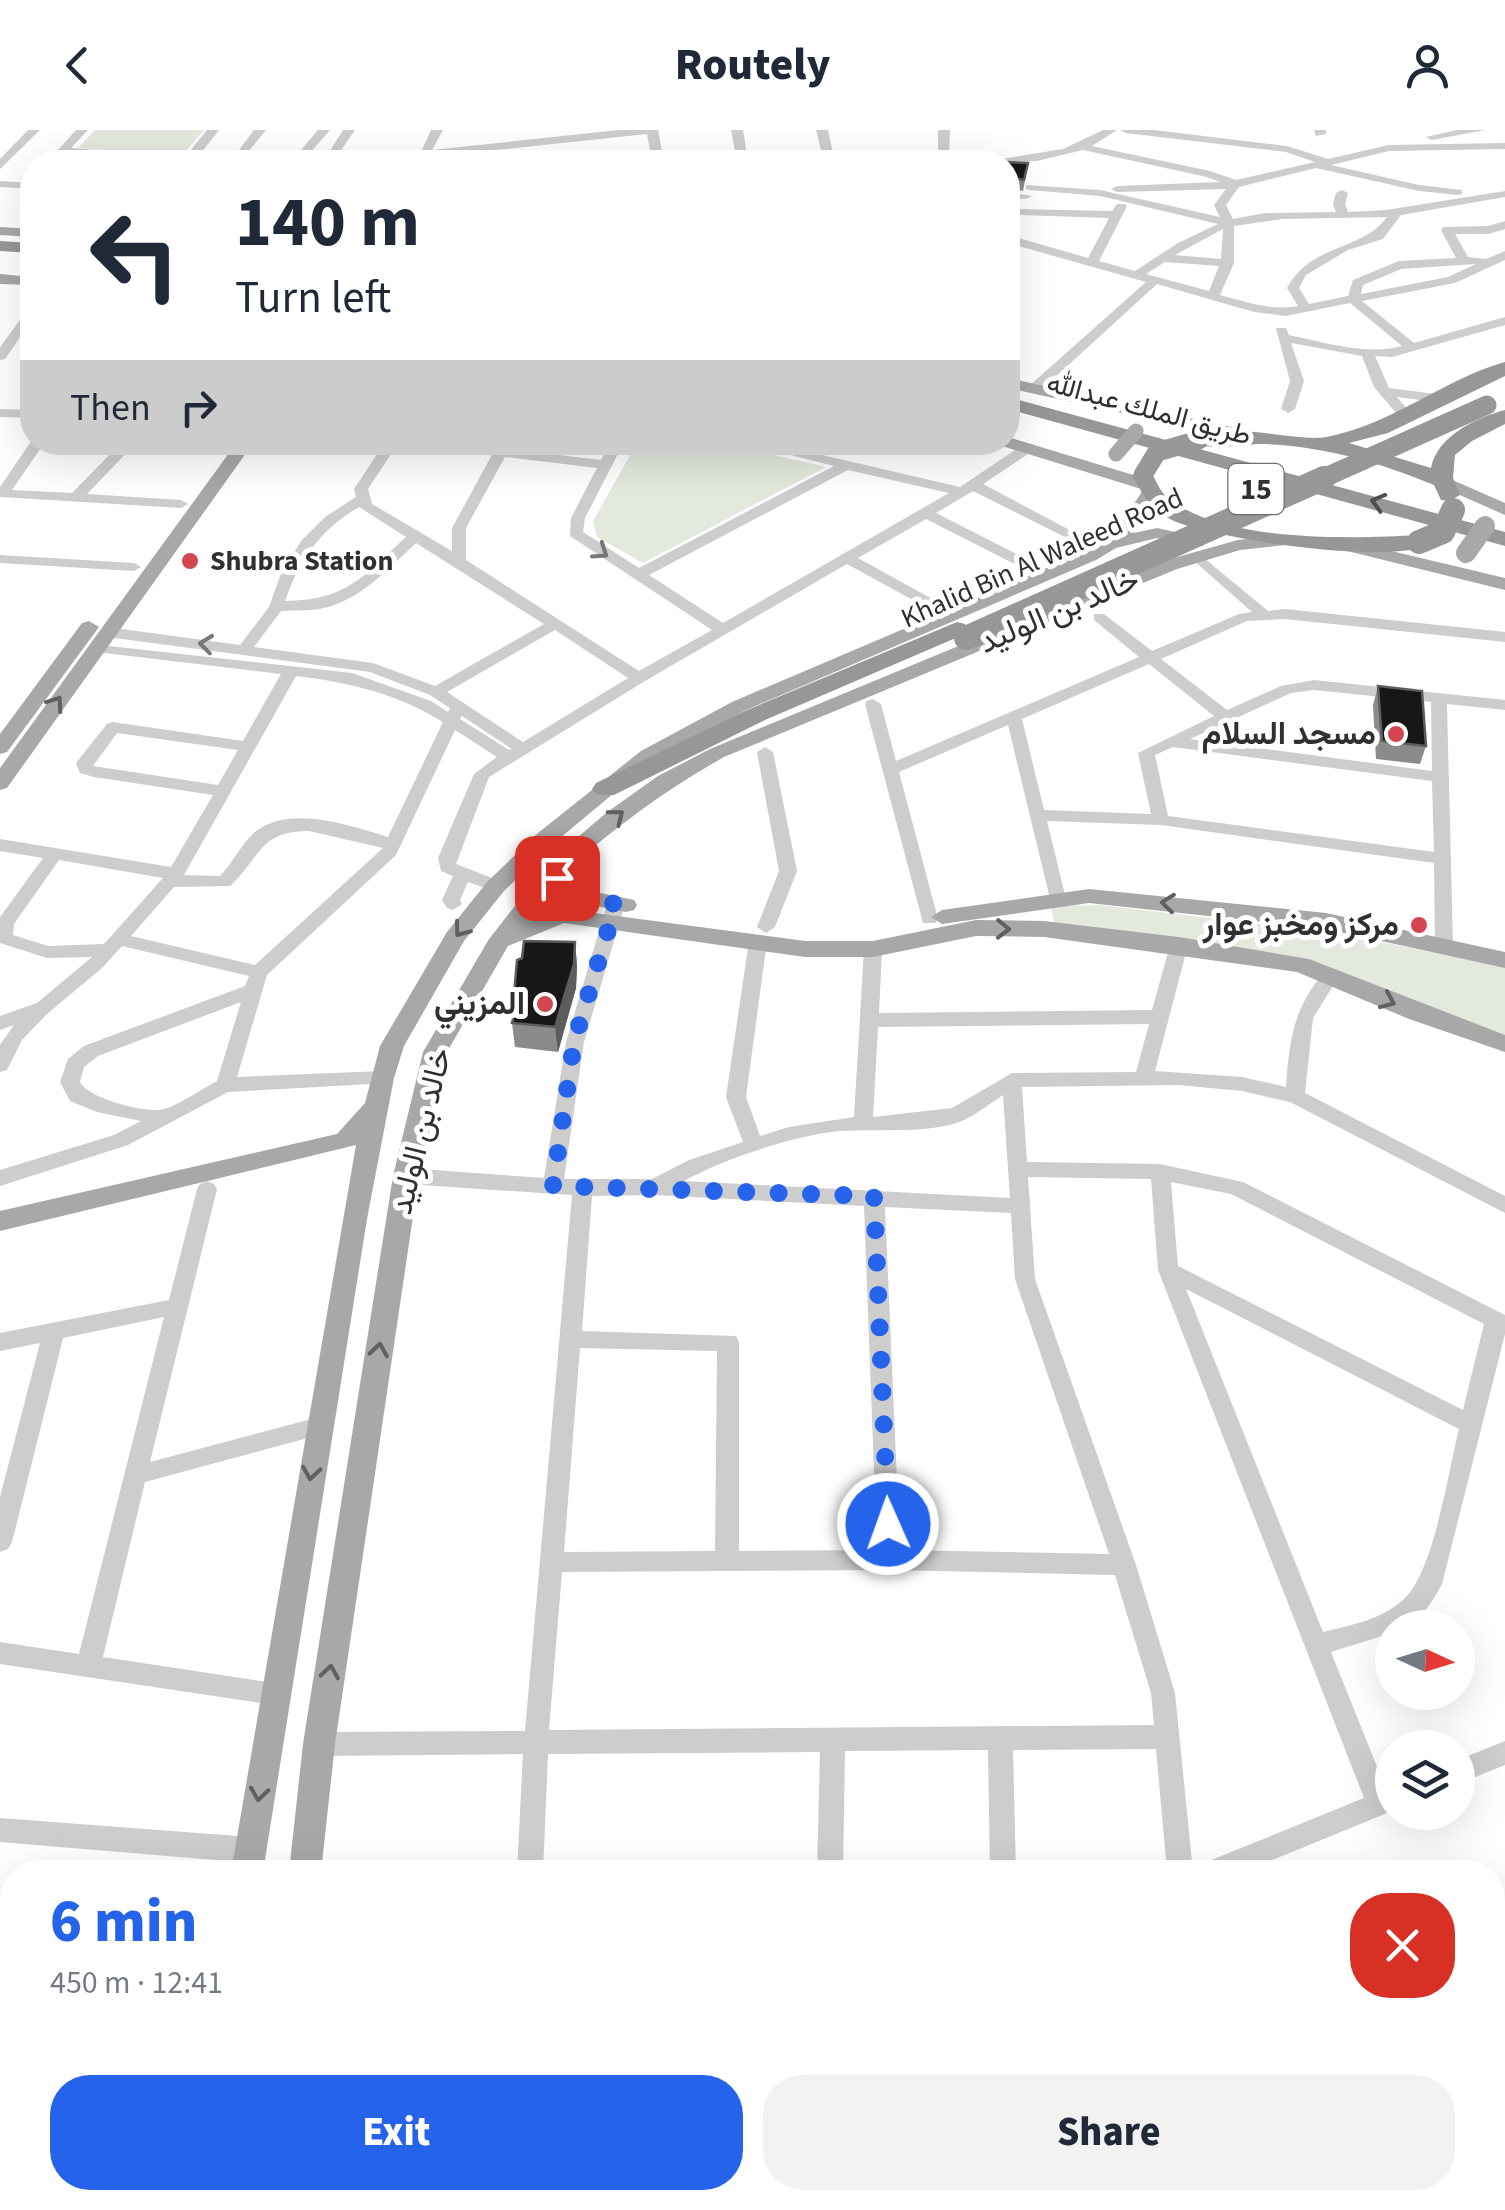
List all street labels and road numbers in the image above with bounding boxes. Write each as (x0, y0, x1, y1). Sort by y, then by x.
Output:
street label: طريق الملك عبدالله (1042, 363, 1256, 455)
road number: 15 (1228, 464, 1284, 514)
street label: Khalid Bin Al Waleed Road (895, 478, 1189, 638)
street label: خالد بن الوليد (972, 557, 1146, 665)
street label: خالد بن الوليد (378, 1043, 464, 1219)

